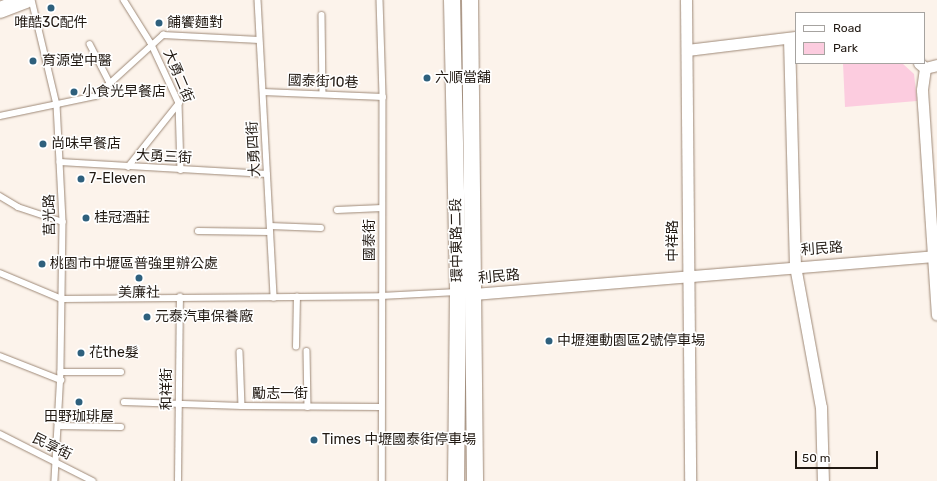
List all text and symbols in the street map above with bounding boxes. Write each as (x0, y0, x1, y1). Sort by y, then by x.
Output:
marker: 唯酷3C配件 (46, 3, 56, 13)
legend (795, 12, 925, 64)
place label: 唯酷3C配件 (14, 15, 88, 31)
place label: 餔饗麵對 (167, 15, 223, 31)
marker: 餔饗麵對 (154, 18, 164, 28)
text: Road (833, 21, 861, 35)
text: Park (833, 41, 858, 55)
street label: 大勇二街 (159, 47, 197, 105)
place label: 育源堂中醫 (42, 53, 112, 69)
marker: 育源堂中醫 (27, 55, 39, 67)
place label: 六順當舖 (435, 70, 491, 86)
street label: 國泰街10巷 (287, 72, 359, 92)
marker: 六順當舖 (422, 73, 432, 83)
place label: 小食光早餐店 (82, 84, 166, 100)
marker: 小食光早餐店 (69, 87, 79, 97)
street label: 大勇四街 (244, 121, 264, 177)
place label: 尚味早餐店 (51, 136, 121, 152)
marker: 尚味早餐店 (38, 139, 48, 149)
street label: 大勇三街 (136, 147, 192, 167)
place label: 7-Eleven (89, 171, 146, 187)
marker: 7-Eleven (76, 174, 86, 184)
street label: 莒光路 (41, 194, 59, 236)
street label: 環中東路二段 (448, 198, 466, 282)
place label: 桂冠酒莊 (94, 210, 150, 226)
marker: 桂冠酒莊 (81, 213, 91, 223)
street label: 國泰街 (362, 219, 378, 261)
street label: 中祥路 (665, 220, 681, 262)
street label: 利民路 (800, 239, 844, 259)
place label: 桃園市中壢區普強里辦公處 (50, 256, 218, 272)
marker: 桃園市中壢區普強里辦公處 (37, 259, 47, 269)
street label: 利民路 (477, 267, 521, 287)
marker: 美廉社 (134, 273, 144, 283)
place label: 美廉社 (118, 285, 160, 301)
place label: 元泰汽車保養廠 (155, 309, 253, 325)
marker: 元泰汽車保養廠 (142, 312, 152, 322)
place label: 中壢運動園區2號停車場 (557, 333, 705, 349)
marker: 中壢運動園區2號停車場 (544, 336, 554, 346)
place label: 花the髮 (89, 345, 139, 361)
marker: 花the髮 (76, 348, 86, 358)
street label: 和祥街 (159, 368, 175, 410)
street label: 勵志一街 (252, 386, 308, 402)
marker: 田野珈琲屋 (74, 397, 84, 407)
place label: 田野珈琲屋 (44, 409, 114, 425)
street label: 民享街 (29, 430, 75, 464)
place label: Times 中壢國泰街停車場 (322, 432, 476, 448)
marker: Times 中壢國泰街停車場 (309, 435, 319, 445)
scale bar (797, 443, 880, 469)
text: 50 m (802, 451, 830, 465)

